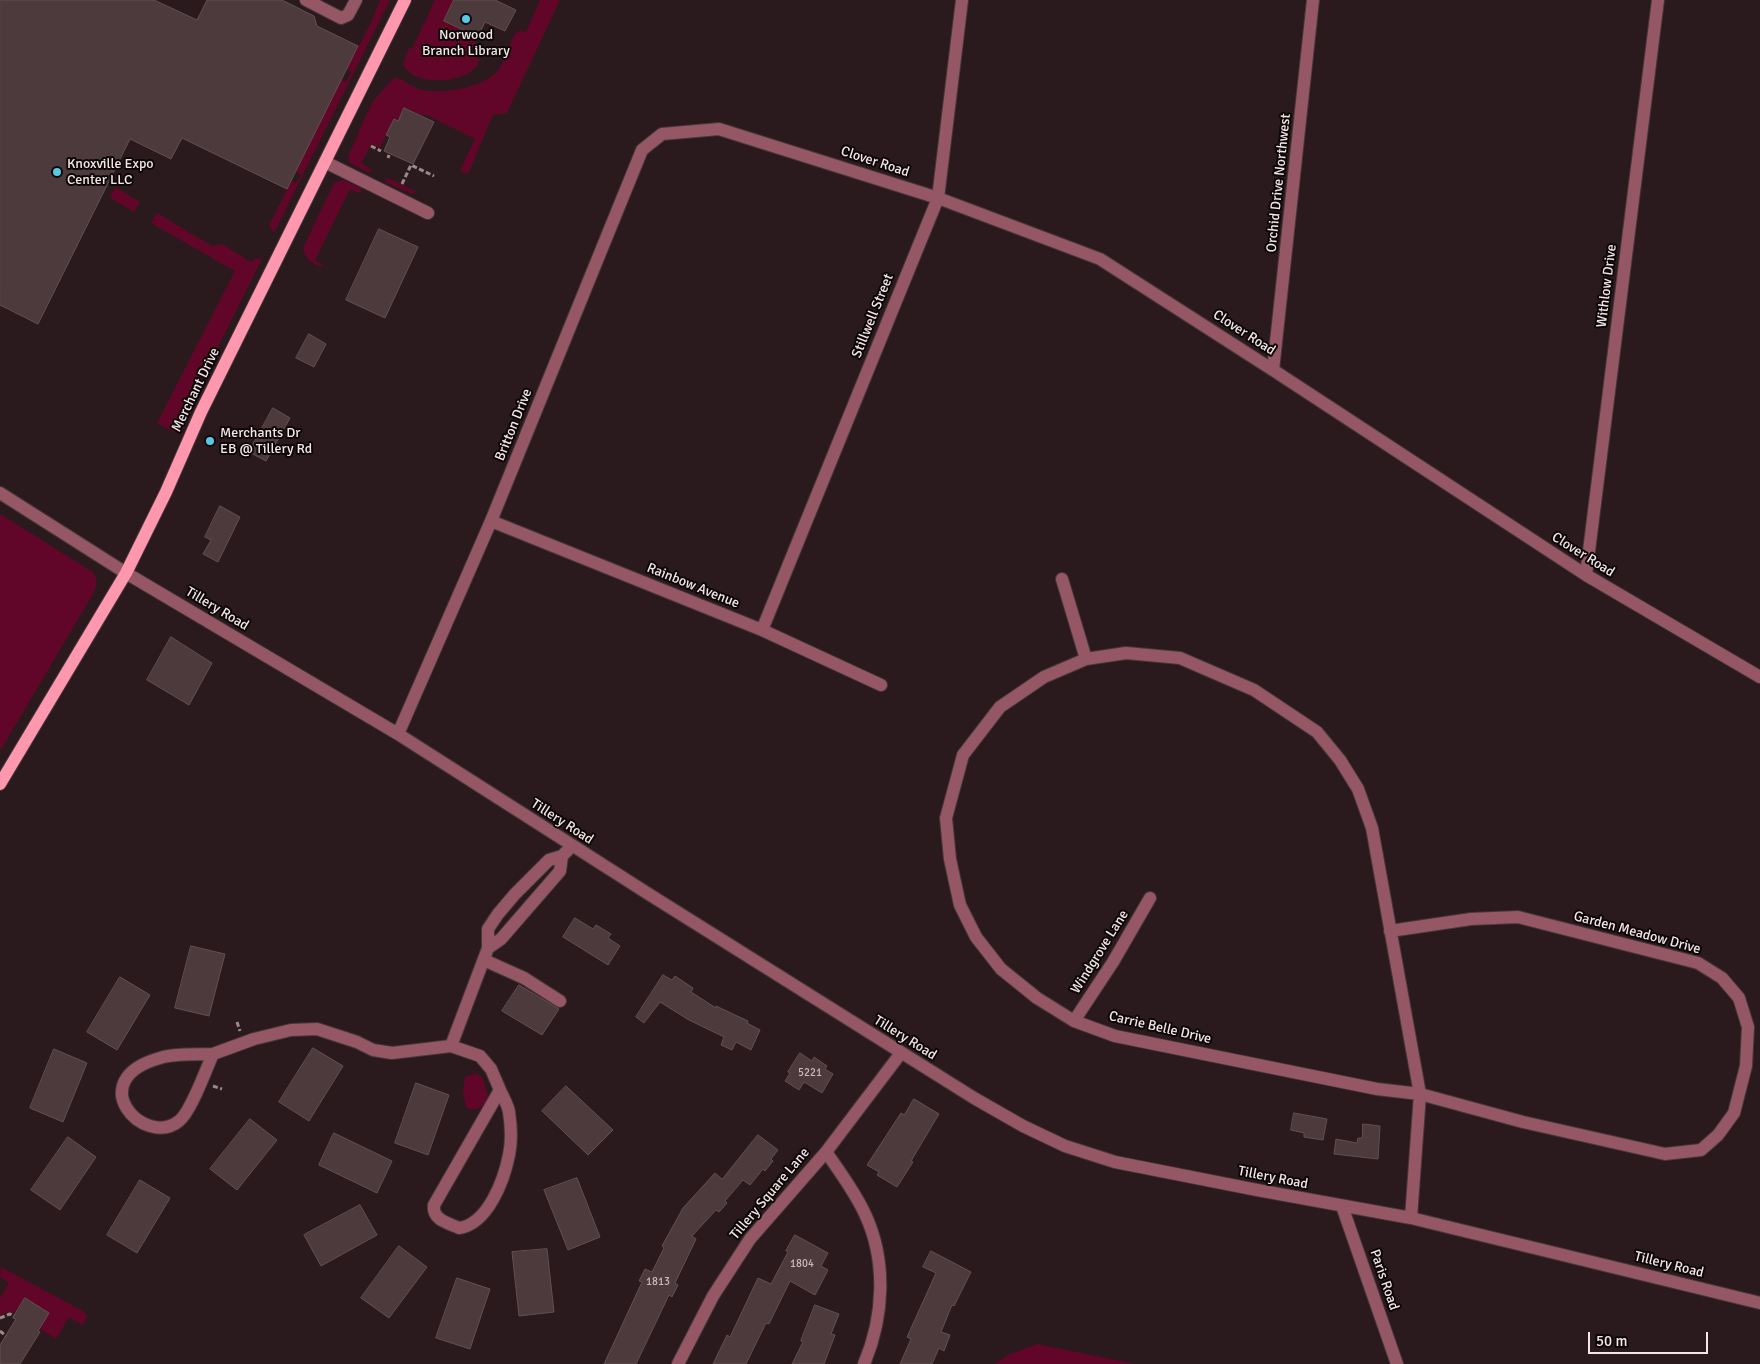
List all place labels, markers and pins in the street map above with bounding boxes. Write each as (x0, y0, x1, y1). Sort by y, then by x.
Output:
marker: Norwood Branch Library (460, 13, 472, 25)
place label: Norwood Branch Library (422, 27, 510, 59)
place label: Knoxville Expo Center LLC (67, 156, 154, 188)
marker: Knoxville Expo Center LLC (51, 166, 63, 178)
place label: Merchants Dr EB @ Tillery Rd (220, 425, 312, 458)
marker: Merchants Dr EB @ Tillery Rd (204, 435, 216, 447)

